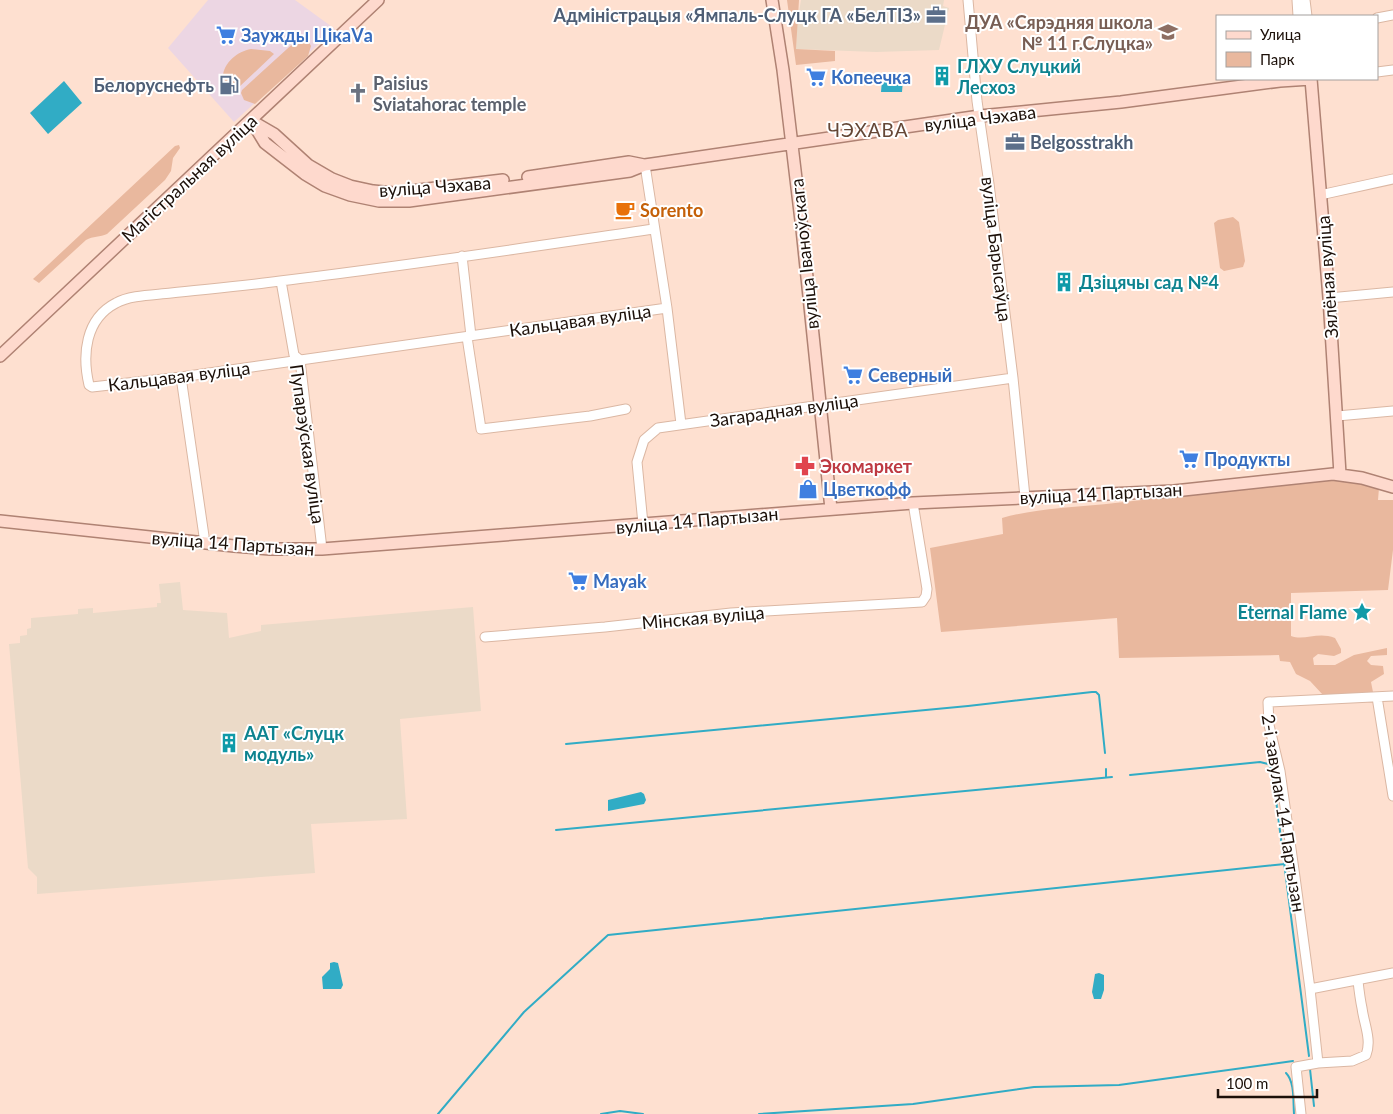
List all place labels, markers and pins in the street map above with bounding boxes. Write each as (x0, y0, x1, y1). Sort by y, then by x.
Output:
place label: Адміністрацыя «Ямпаль-Слуцк ГА «БелТІЗ» (553, 4, 921, 26)
office icon: Адміністрацыя «Ямпаль-Слуцк ГА «БелТІЗ» (925, 4, 947, 26)
place label: ДУА «Сярэдняя школа № 11 г.Слуцка» (965, 11, 1153, 54)
school or university icon: ДУА «Сярэдняя школа № 11 г.Слуцка» (1157, 21, 1179, 43)
supermarket icon: Заужды ЦікаVа (215, 24, 237, 46)
place label: Заужды ЦікаVа (241, 24, 373, 46)
place label: ГЛХУ Слуцкий Лесхоз (956, 55, 1081, 98)
building icon: ГЛХУ Слуцкий Лесхоз (931, 65, 953, 87)
supermarket icon: Копеечка (805, 66, 827, 88)
place label: Копеечка (831, 66, 911, 88)
place label: Paisius Sviatahorac temple (373, 72, 527, 115)
place label: Белоруснефть (93, 74, 214, 96)
fuel station icon: Белоруснефть (218, 74, 240, 96)
church icon: Paisius Sviatahorac temple (347, 82, 369, 104)
office icon: Belgosstrakh (1004, 131, 1026, 153)
place label: Belgosstrakh (1030, 131, 1134, 153)
cafe icon: Sorento (614, 199, 636, 221)
place label: Sorento (640, 199, 703, 221)
building icon: Дзіцячы сад №4 (1053, 271, 1075, 293)
place label: Дзіцячы сад №4 (1079, 271, 1219, 293)
supermarket icon: Северный (842, 364, 864, 386)
place label: Северный (868, 364, 952, 386)
supermarket icon: Продукты (1178, 448, 1200, 470)
place label: Продукты (1204, 448, 1290, 470)
pharmacy icon: Экомаркет (794, 455, 816, 477)
place label: Экомаркет (820, 455, 913, 477)
shop icon: Цветкофф (797, 478, 819, 500)
place label: Цветкофф (823, 478, 911, 500)
supermarket icon: Mayak (567, 570, 589, 592)
place label: Mayak (593, 570, 647, 592)
place label: Eternal Flame (1238, 601, 1347, 623)
place icon: Eternal Flame (1351, 601, 1373, 623)
place label: ААТ «Слуцк модуль» (243, 722, 344, 765)
building icon: ААТ «Слуцк модуль» (218, 732, 240, 754)

